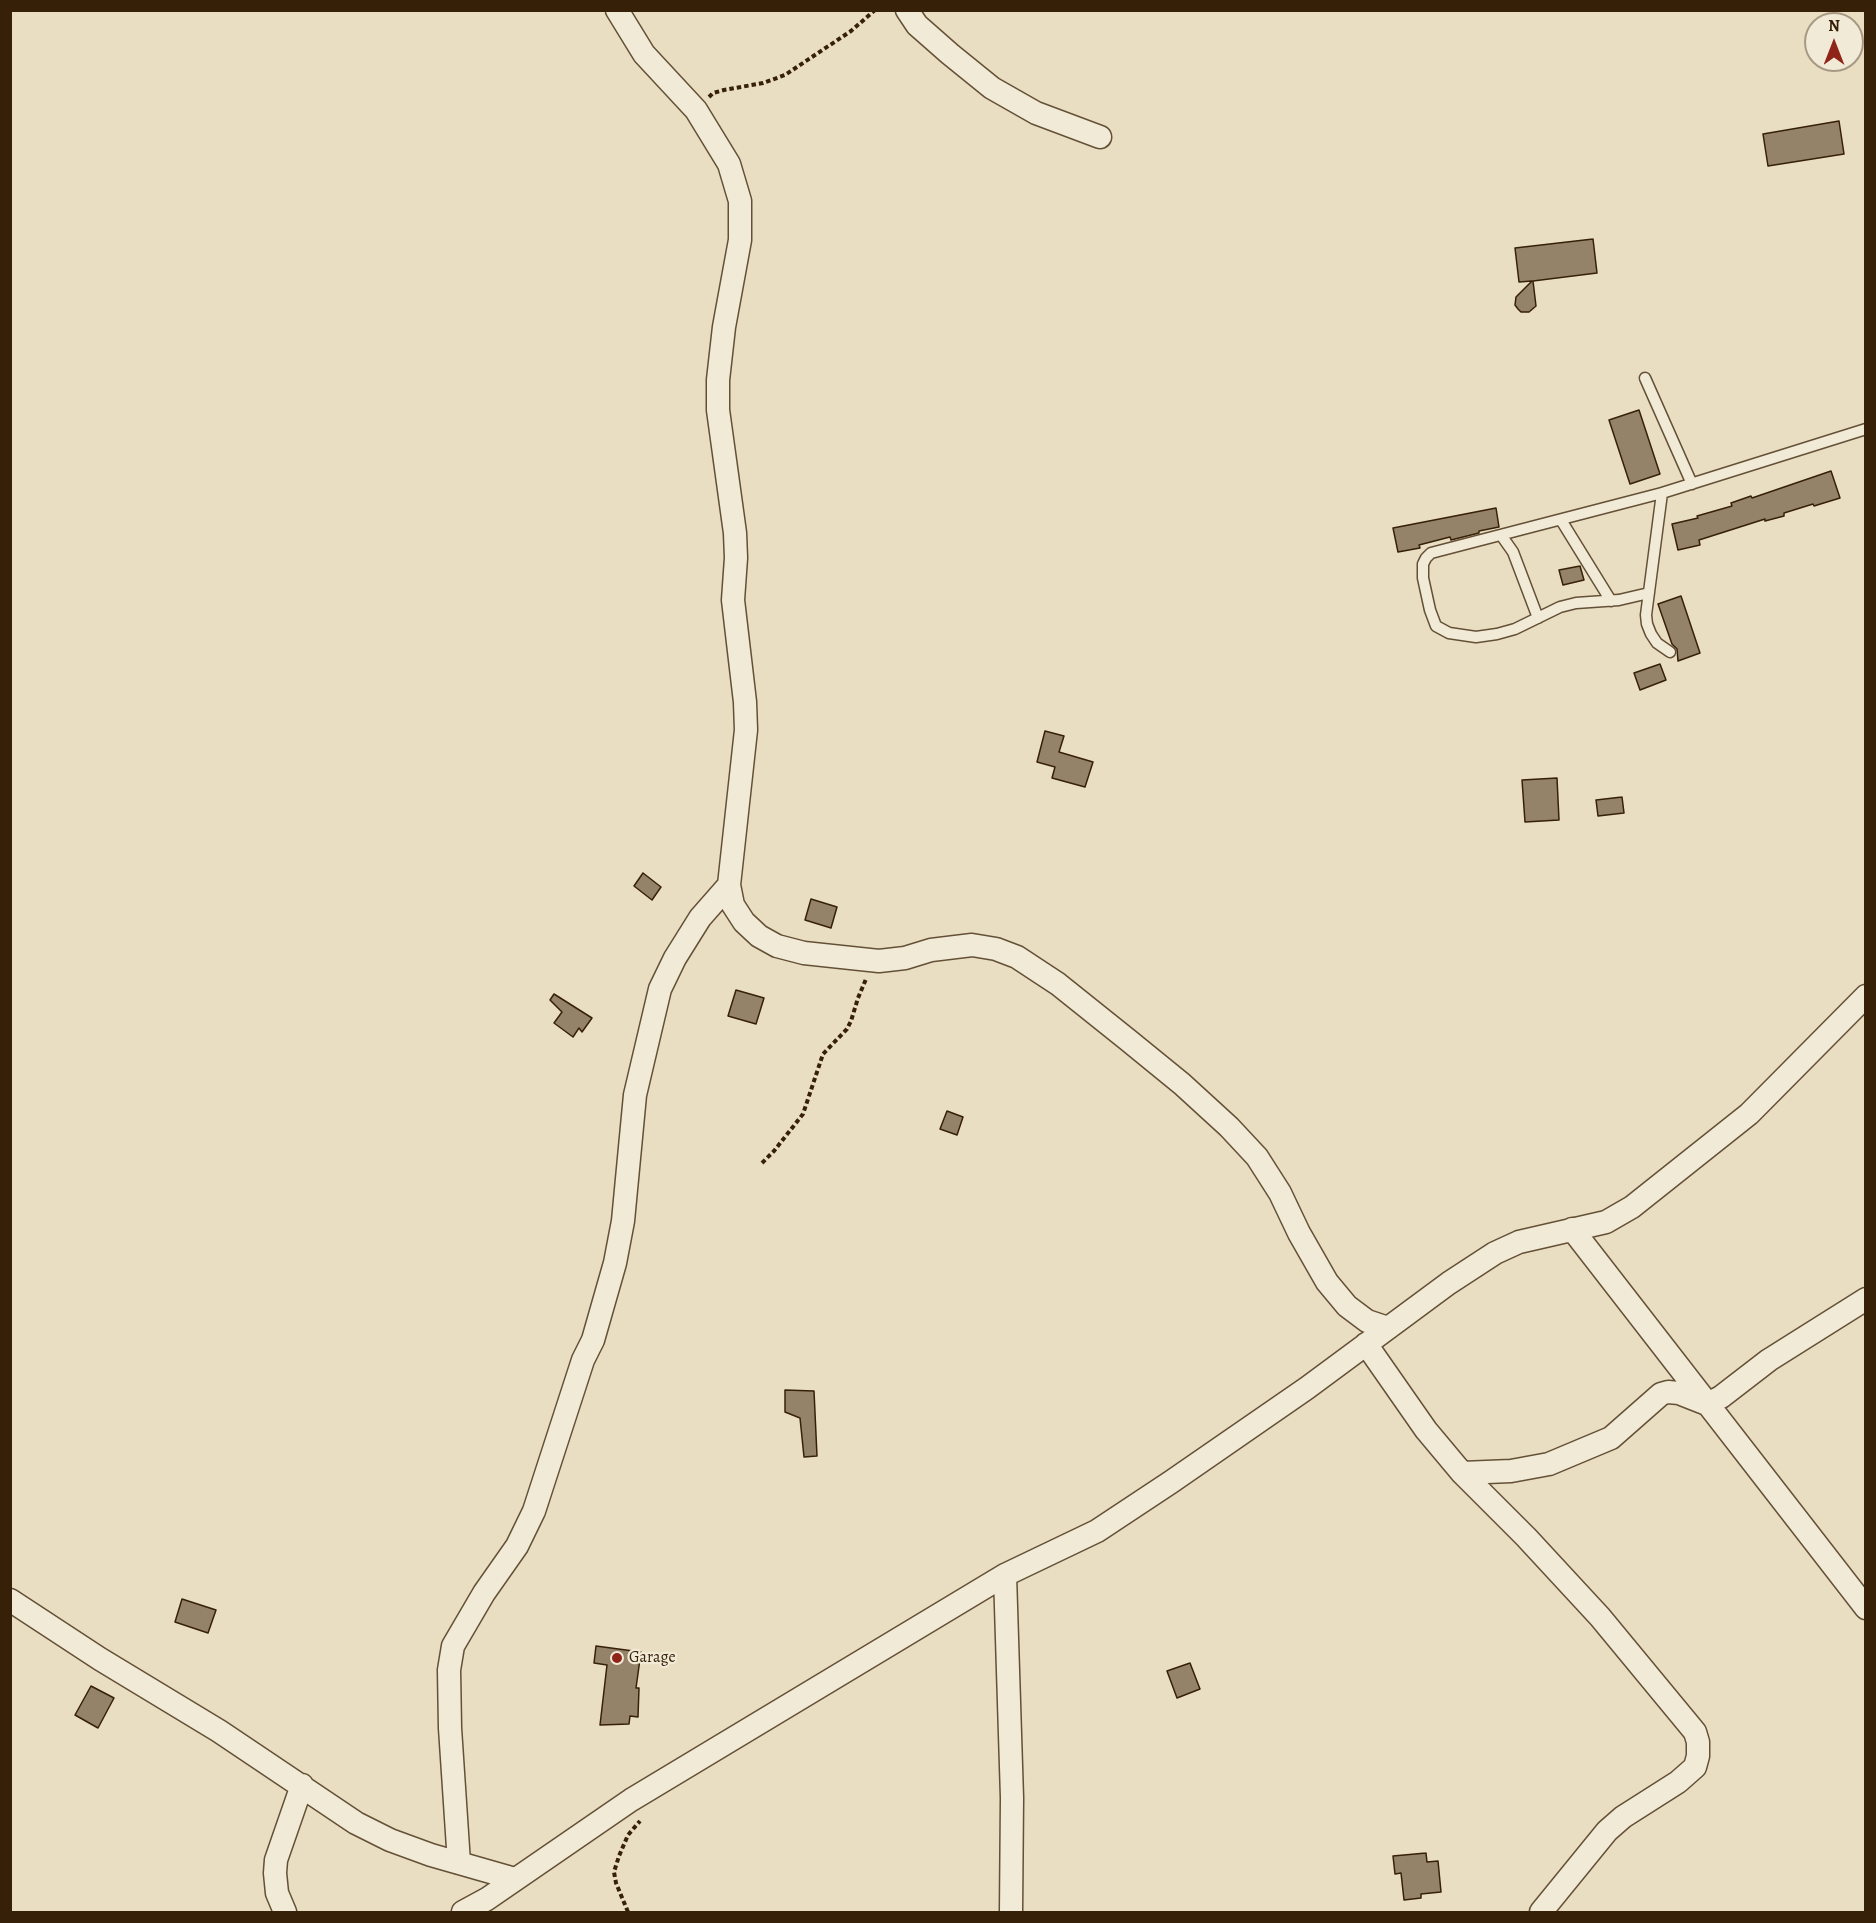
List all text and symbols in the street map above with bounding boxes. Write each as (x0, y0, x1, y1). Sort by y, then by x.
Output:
north arrow (1804, 12, 1864, 72)
text: N (1828, 15, 1840, 37)
place label: Garage (629, 1648, 676, 1668)
marker: Garage (610, 1651, 624, 1665)

